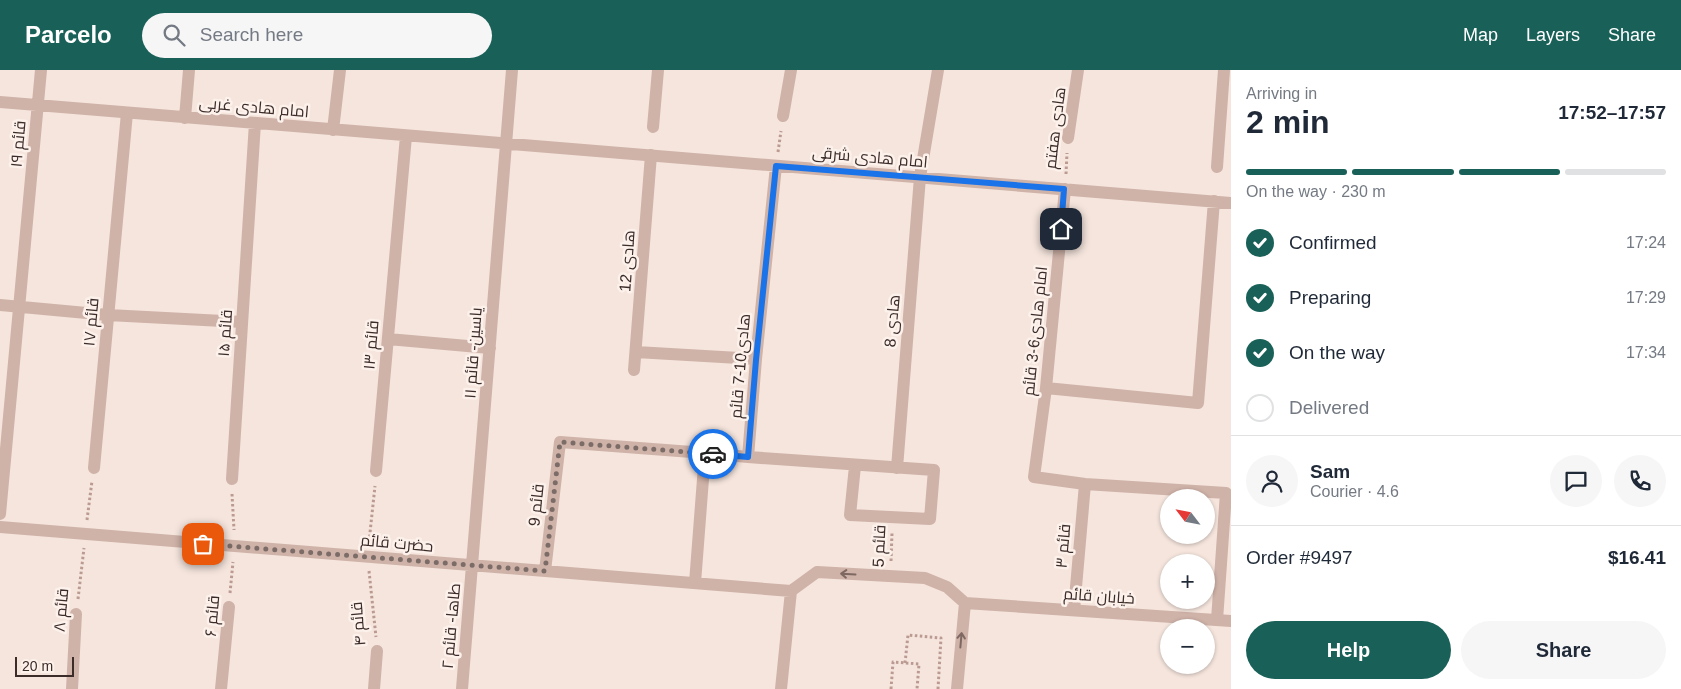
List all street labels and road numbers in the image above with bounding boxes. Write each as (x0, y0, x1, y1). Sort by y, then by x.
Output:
street label: هادی هفتم (1042, 86, 1071, 170)
street label: امام هادی غربی (198, 94, 310, 123)
street label: قائم ۱۹ (7, 120, 32, 168)
street label: امام هادی شرقی (811, 143, 929, 174)
street label: 12 هادی (616, 230, 640, 293)
street label: امام هادی6-3 قائم (1020, 265, 1053, 397)
street label: هادی 8 (881, 294, 905, 348)
street label: قائم ۱۷ (80, 297, 105, 347)
street label: یاسین- قائم ۱۱ (461, 306, 488, 399)
street label: قائم ۱۵ (215, 309, 238, 357)
street label: هادی10-7 قائم (727, 313, 756, 419)
street label: قائم ۱۳ (360, 320, 385, 371)
street label: قائم 9 (525, 483, 550, 527)
street label: قائم ۳ (1053, 523, 1076, 569)
street label: قائم 5 (869, 524, 892, 568)
street label: حضرت قائم (360, 531, 434, 558)
street label: طاها- قائم ۲ (439, 582, 466, 670)
street label: خیابان قائم (1062, 585, 1135, 610)
street label: قائم ۸ (51, 587, 74, 633)
street label: قائم ۶ (202, 595, 225, 638)
street label: قائم ۴ (348, 601, 371, 647)

